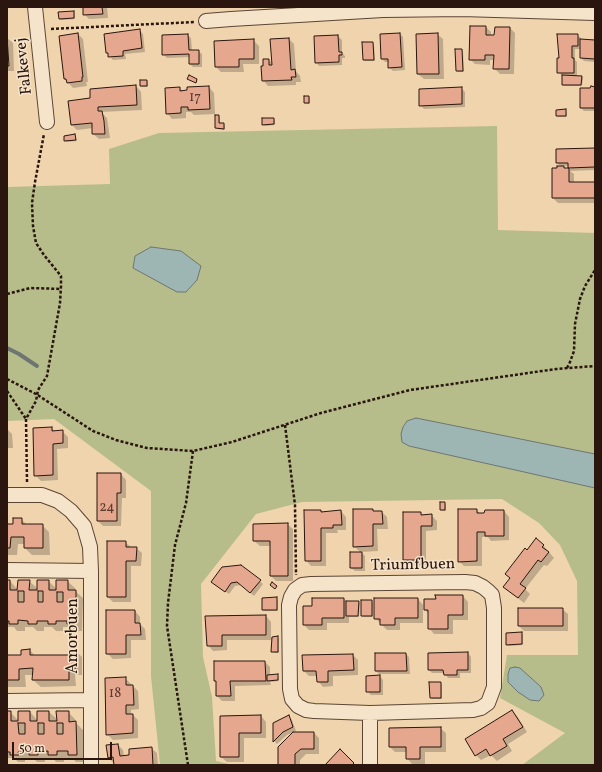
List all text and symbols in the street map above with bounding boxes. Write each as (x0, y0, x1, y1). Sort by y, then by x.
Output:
street label: Falkevej (12, 37, 38, 95)
house number: 17 (189, 90, 201, 106)
house number: 24 (99, 500, 115, 516)
street label: Triumfbuen (371, 556, 455, 576)
street label: Amorbuen (64, 598, 84, 674)
house number: 18 (109, 686, 121, 702)
scale bar (14, 734, 114, 760)
text: 50 m (19, 741, 45, 757)

